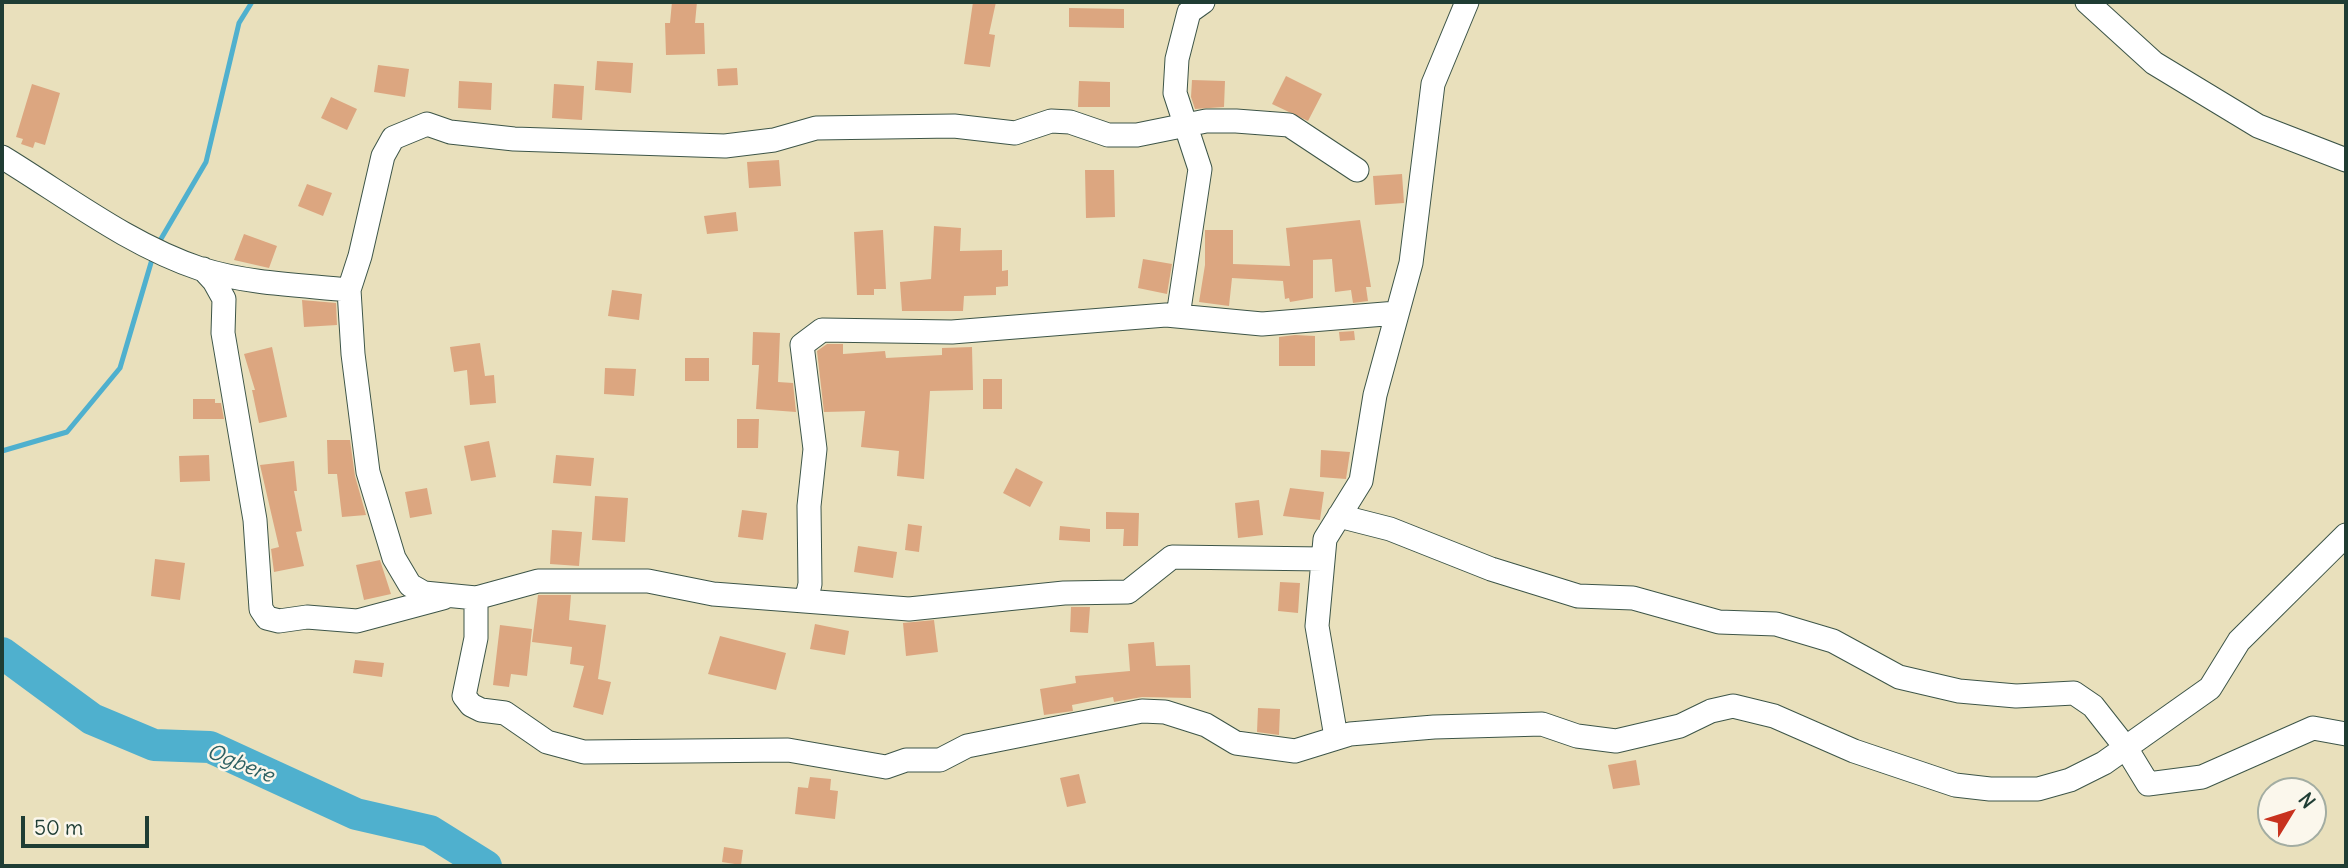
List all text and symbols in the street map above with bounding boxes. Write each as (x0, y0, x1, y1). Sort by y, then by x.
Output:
water label: Ogbere (203, 739, 277, 789)
north arrow (2257, 777, 2327, 847)
text: N (2293, 788, 2320, 813)
scale bar (24, 802, 152, 846)
text: 50 m (34, 814, 83, 841)

